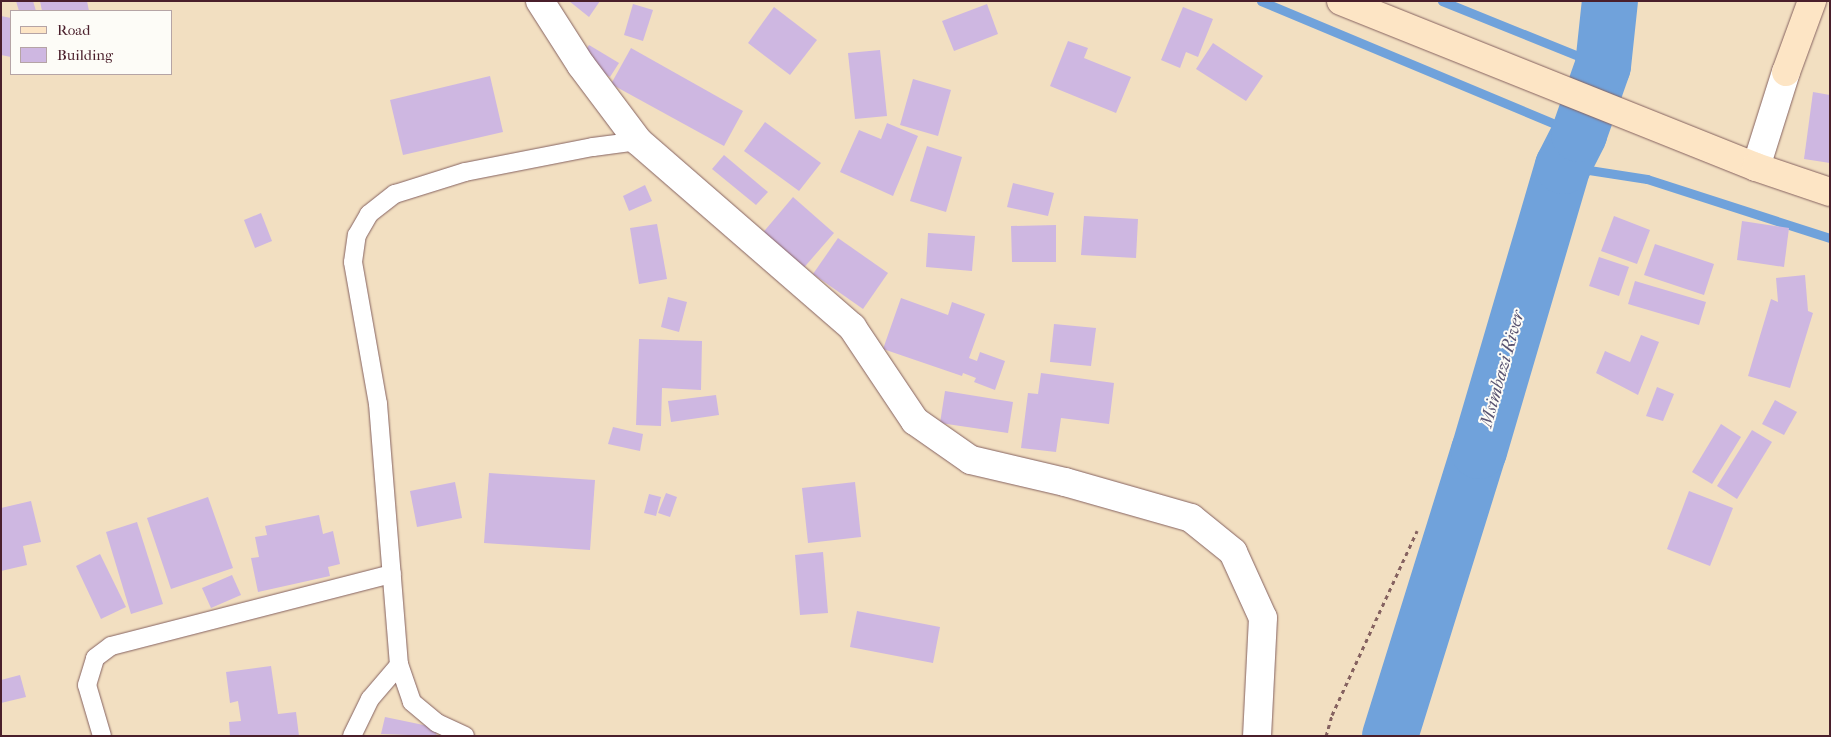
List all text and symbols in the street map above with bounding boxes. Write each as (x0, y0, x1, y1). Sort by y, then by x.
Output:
legend (10, 10, 172, 75)
text: Road (57, 21, 90, 39)
text: Building (57, 46, 113, 64)
water label: Msimbazi River (1476, 308, 1530, 430)

